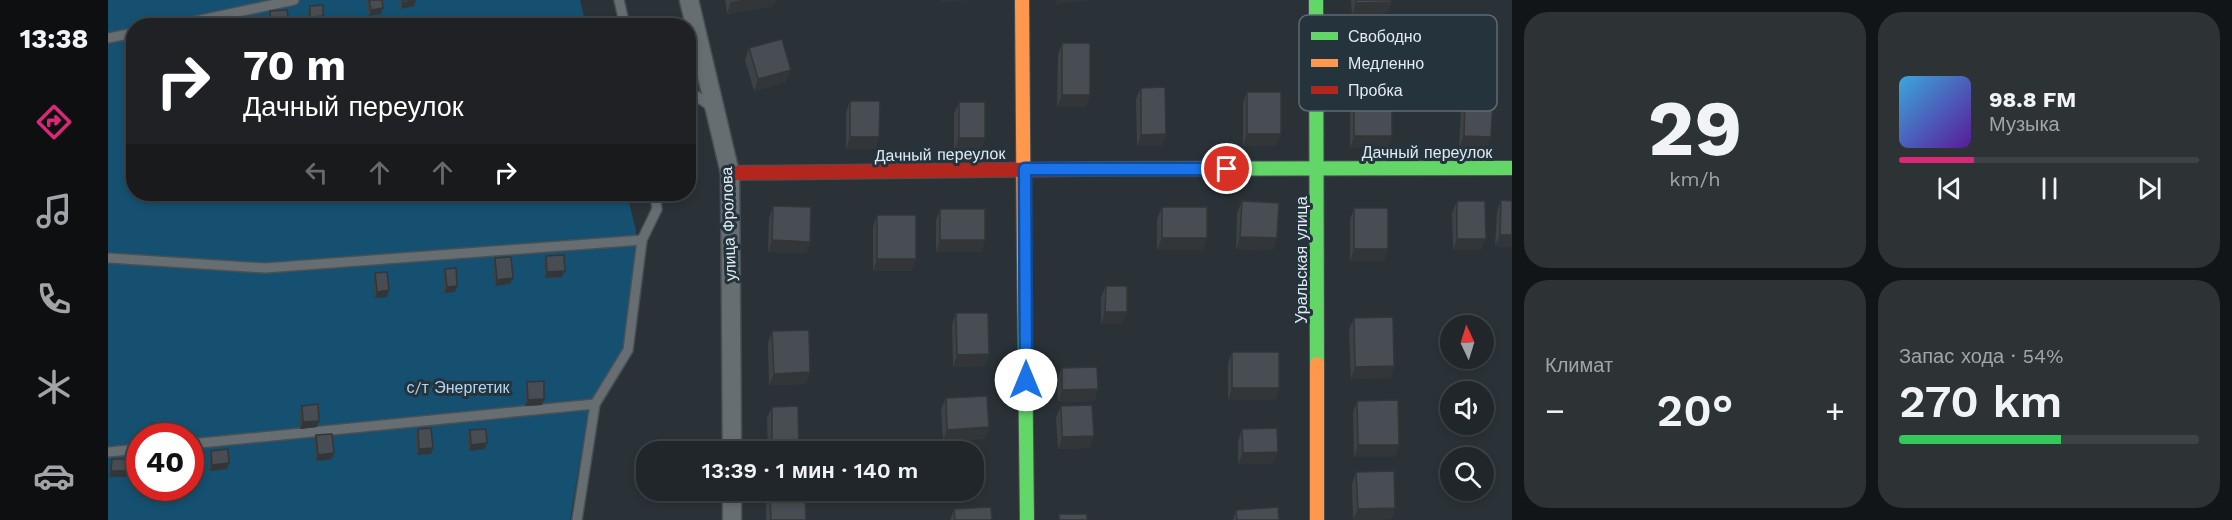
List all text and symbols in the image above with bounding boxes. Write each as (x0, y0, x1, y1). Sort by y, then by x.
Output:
legend (1299, 15, 1497, 111)
text: 13:38 (20, 23, 88, 55)
text: Свободно (1348, 27, 1422, 46)
text: 70 m (243, 41, 346, 90)
icon: right (144, 42, 222, 120)
text: Медленно (1348, 54, 1424, 73)
text: Пробка (1348, 81, 1403, 100)
text: 29 (1648, 82, 1742, 174)
text: 98.8 FM (1989, 87, 2076, 112)
text: Дачный переулок (243, 91, 464, 123)
icon: directions (33, 101, 75, 143)
text: Музыка (1989, 112, 2060, 136)
pin (1201, 143, 1252, 194)
street label: Дачный переулок (1362, 143, 1493, 162)
street label: Дачный переулок (875, 144, 1007, 165)
icon: arrive (1210, 152, 1243, 185)
icon: left (300, 156, 333, 189)
icon: ahead (363, 156, 396, 189)
icon: ahead (426, 156, 459, 189)
icon: right (489, 156, 522, 189)
street label: улица Фролова (717, 166, 740, 282)
text: km/h (1669, 167, 1721, 191)
icon: previous (1933, 172, 1966, 205)
icon: pause (2033, 172, 2066, 205)
icon: next (2133, 172, 2166, 205)
icon: music (33, 190, 75, 232)
street label: Уральская улица (1292, 196, 1311, 324)
icon: phone (33, 278, 75, 320)
north arrow (1440, 315, 1494, 369)
map controls (1440, 315, 1494, 501)
text: Запас хода · 54% (1899, 344, 2063, 368)
position arrow (994, 348, 1058, 412)
text: Климат (1545, 353, 1613, 377)
icon: climate (33, 366, 75, 408)
text: 270 km (1899, 375, 2062, 428)
park label: с/т Энергетик (406, 378, 511, 397)
button: sound (1440, 381, 1494, 435)
text: 20° (1657, 384, 1733, 437)
text: − (1545, 391, 1565, 430)
text: + (1825, 391, 1845, 430)
speed limit sign: 40 (126, 423, 204, 501)
button: search (1440, 447, 1494, 501)
icon: car (33, 455, 75, 497)
text: 13:39 · 1 мин · 140 m (702, 458, 918, 483)

